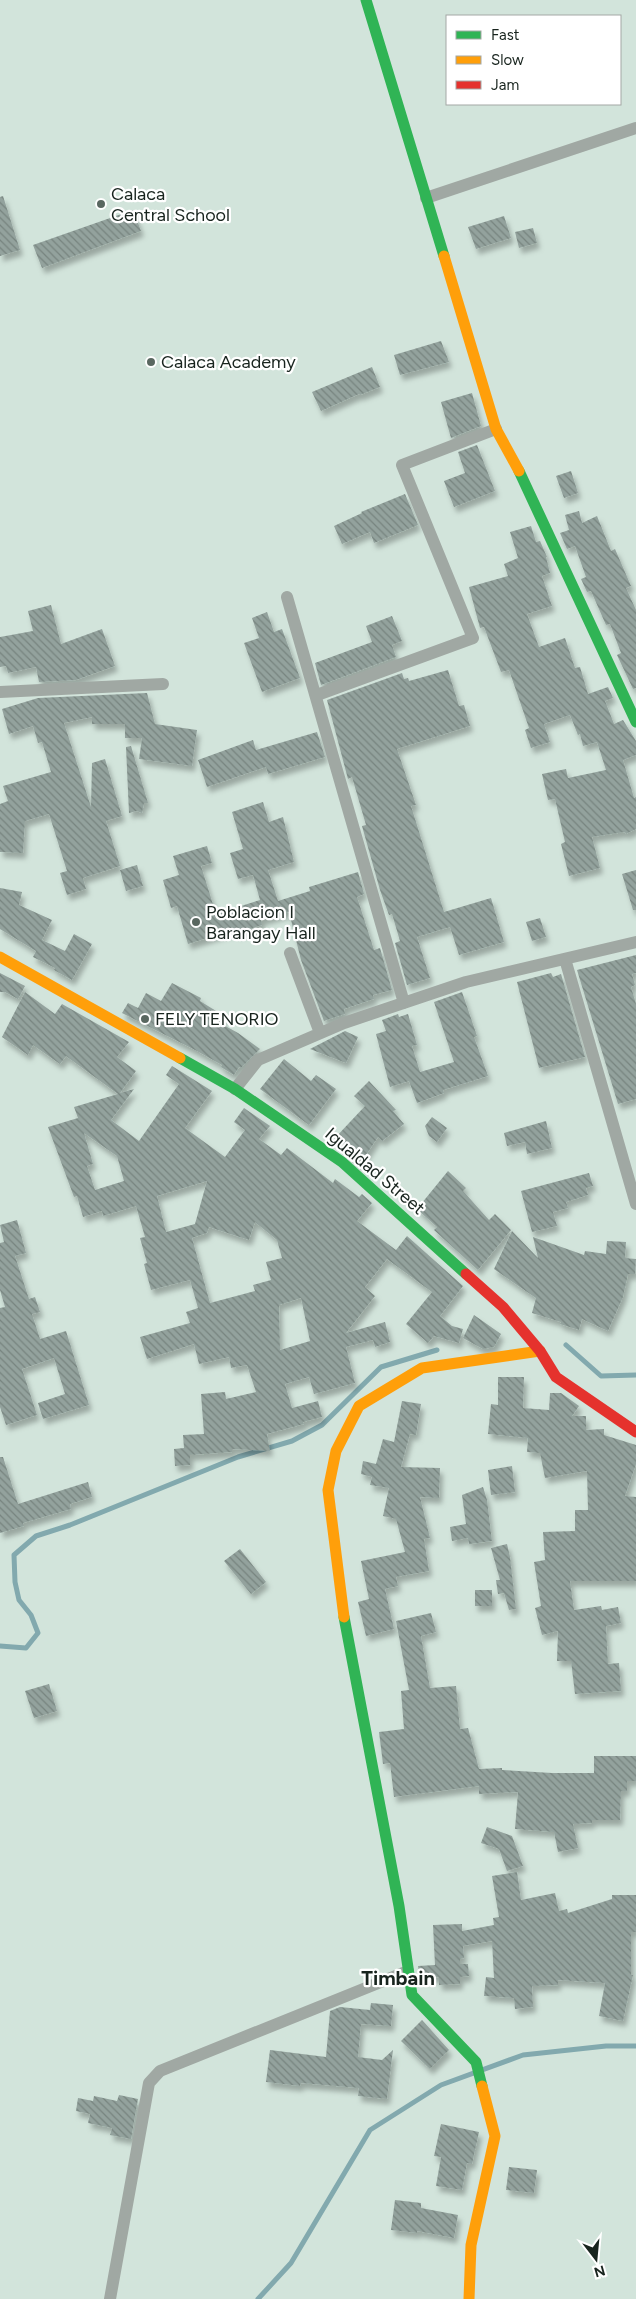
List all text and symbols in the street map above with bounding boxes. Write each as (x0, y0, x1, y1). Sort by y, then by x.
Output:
legend (446, 15, 621, 105)
text: Fast (491, 26, 520, 44)
text: Slow (491, 51, 524, 69)
text: Jam (491, 76, 519, 94)
place label: Calaca Central School (111, 183, 230, 226)
marker: Calaca Central School (95, 198, 107, 210)
place label: Calaca Academy (161, 351, 296, 373)
marker: Calaca Academy (145, 356, 157, 368)
place label: Poblacion I Barangay Hall (206, 901, 316, 944)
marker: Poblacion I Barangay Hall (190, 916, 202, 928)
place label: FELY TENORIO (155, 1008, 279, 1030)
marker: FELY TENORIO (139, 1013, 151, 1025)
street label: Igualdad Street (321, 1123, 430, 1219)
district label: Timbain (361, 1966, 435, 1990)
north arrow (571, 2234, 621, 2284)
text: N (592, 2261, 607, 2281)

